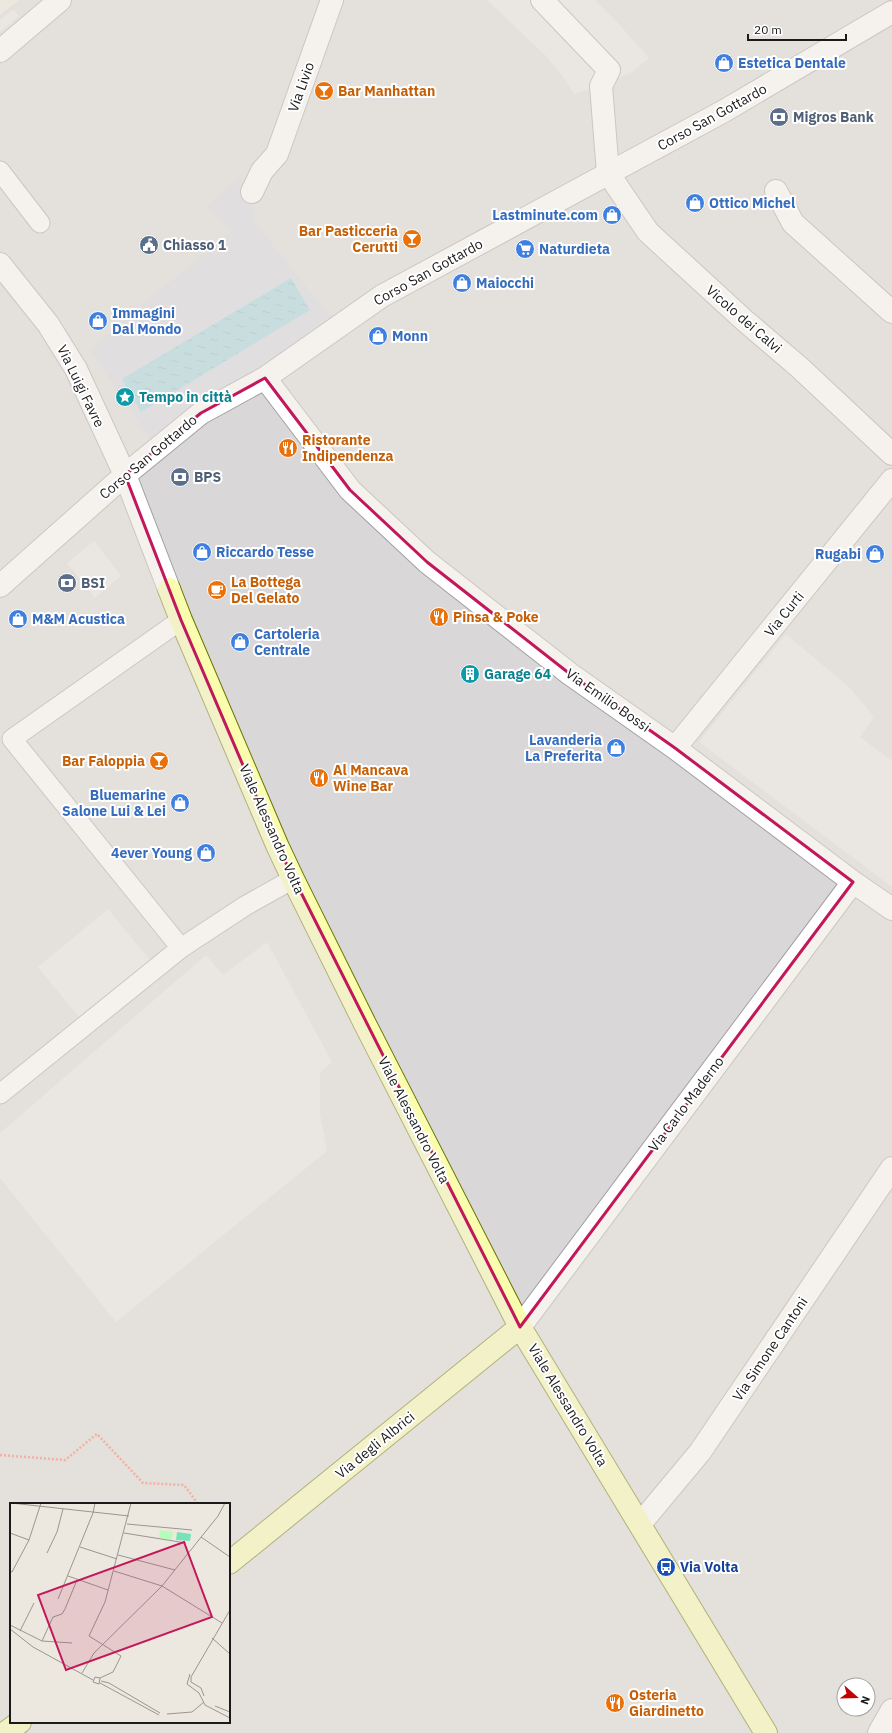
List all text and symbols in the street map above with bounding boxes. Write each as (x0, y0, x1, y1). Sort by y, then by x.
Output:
scale bar (748, 16, 846, 42)
text: 20 m (754, 22, 782, 37)
shop icon: Estetica Dentale (713, 52, 735, 74)
place label: Estetica Dentale (738, 54, 846, 72)
street label: Via Livio (284, 60, 318, 114)
street label: Corso San Gottardo (654, 79, 770, 155)
bar icon: Bar Manhattan (313, 80, 335, 102)
place label: Bar Manhattan (338, 82, 435, 100)
bank icon: Migros Bank (768, 106, 790, 128)
place label: Migros Bank (793, 108, 875, 126)
shop icon: Ottico Michel (684, 192, 706, 214)
place label: Ottico Michel (709, 194, 795, 212)
shop icon: Lastminute.com (601, 204, 623, 226)
place label: Lastminute.com (492, 206, 598, 224)
place label: Bar Pasticceria Cerutti (299, 222, 398, 256)
bar icon: Bar Pasticceria Cerutti (401, 228, 423, 250)
public building icon: Chiasso 1 (138, 234, 160, 256)
street label: Corso San Gottardo (370, 234, 486, 310)
place label: Chiasso 1 (163, 236, 227, 254)
supermarket icon: Naturdieta (514, 238, 536, 260)
place label: Naturdieta (539, 240, 610, 258)
shop icon: Maiocchi (451, 272, 473, 294)
place label: Maiocchi (476, 274, 534, 292)
street label: Vicolo dei Calvi (702, 281, 786, 357)
place label: Immagini Dal Mondo (112, 304, 181, 338)
shop icon: Immagini Dal Mondo (87, 310, 109, 332)
shop icon: Monn (367, 325, 389, 347)
place label: Monn (392, 327, 428, 345)
street label: Via Luigi Favre (53, 342, 109, 430)
place icon: Tempo in città (114, 386, 136, 408)
place label: Tempo in città (139, 388, 232, 406)
street label: Corso San Gottardo (95, 411, 201, 503)
place label: Ristorante Indipendenza (302, 431, 394, 465)
restaurant icon: Ristorante Indipendenza (277, 437, 299, 459)
bank icon: BPS (169, 466, 191, 488)
place label: BPS (194, 468, 221, 486)
shop icon: Riccardo Tesse (191, 541, 213, 563)
place label: Riccardo Tesse (216, 543, 314, 561)
shop icon: Rugabi (864, 543, 886, 565)
place label: Rugabi (815, 545, 861, 563)
bank icon: BSI (56, 572, 78, 594)
place label: La Bottega Del Gelato (231, 573, 301, 607)
place label: BSI (81, 574, 105, 592)
cafe icon: La Bottega Del Gelato (206, 579, 228, 601)
street label: Via Curti (760, 588, 808, 640)
restaurant icon: Pinsa & Poke (428, 606, 450, 628)
shop icon: M&M Acustica (7, 608, 29, 630)
place label: Pinsa & Poke (453, 608, 539, 626)
place label: M&M Acustica (32, 610, 125, 628)
place label: Cartoleria Centrale (254, 625, 320, 659)
shop icon: Cartoleria Centrale (229, 631, 251, 653)
building icon: Garage 64 (459, 663, 481, 685)
street label: Via Emilio Bossi (562, 664, 654, 736)
place label: Garage 64 (484, 665, 551, 683)
place label: Lavanderia La Preferita (525, 731, 602, 765)
shop icon: Lavanderia La Preferita (605, 737, 627, 759)
bar icon: Bar Faloppia (148, 750, 170, 772)
place label: Bar Faloppia (62, 752, 145, 770)
street label: Viale Alessandro Volta (235, 761, 309, 897)
place label: Al Mancava Wine Bar (333, 761, 408, 795)
restaurant icon: Al Mancava Wine Bar (308, 767, 330, 789)
place label: Bluemarine Salone Lui & Lei (62, 786, 166, 820)
shop icon: Bluemarine Salone Lui & Lei (169, 792, 191, 814)
shop icon: 4ever Young (195, 842, 217, 864)
place label: 4ever Young (111, 844, 192, 862)
street label: Viale Alessandro Volta (374, 1053, 454, 1187)
street label: Via Carlo Maderno (644, 1053, 728, 1155)
street label: Via Simone Cantoni (729, 1294, 811, 1404)
street label: Viale Alessandro Volta (524, 1340, 612, 1470)
street label: Via degli Albrici (332, 1408, 418, 1482)
inset map (10, 1503, 230, 1723)
bus stop icon: Via Volta (655, 1556, 677, 1578)
place label: Via Volta (680, 1558, 738, 1576)
north arrow (836, 1677, 876, 1717)
place label: Osteria Giardinetto (629, 1686, 704, 1720)
restaurant icon: Osteria Giardinetto (604, 1692, 626, 1714)
text: N (857, 1694, 873, 1707)

